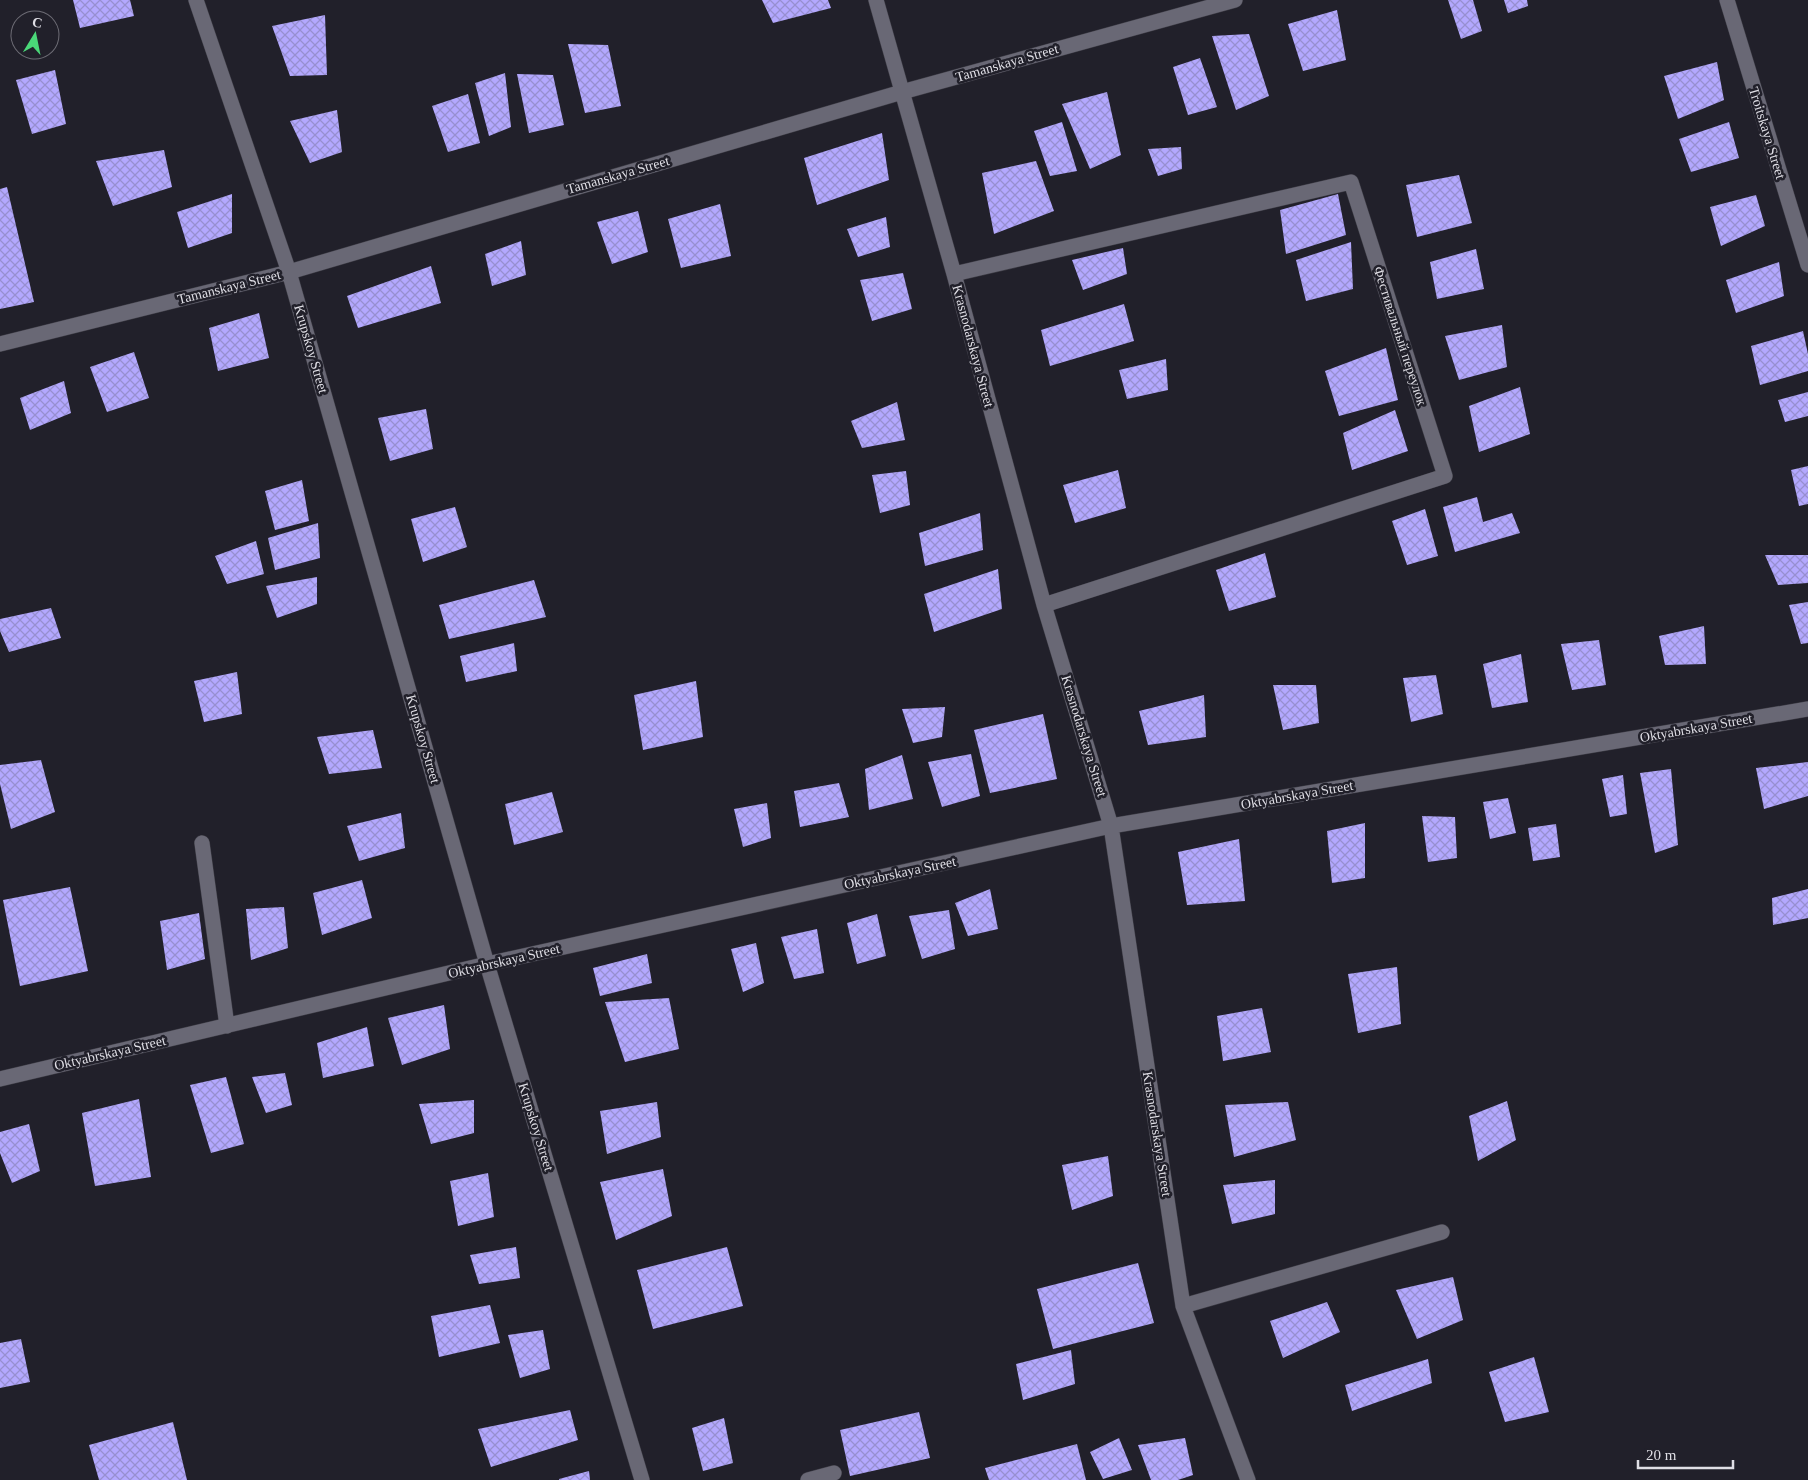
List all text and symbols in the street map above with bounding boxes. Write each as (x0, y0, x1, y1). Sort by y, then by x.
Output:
north arrow (10, 10, 60, 60)
text: С (31, 14, 43, 31)
street label: Tamanskaya Street (954, 41, 1060, 85)
street label: Troitskaya Street (1746, 85, 1788, 181)
street label: Tamanskaya Street (565, 153, 671, 197)
street label: Фестивальный переулок (1370, 265, 1430, 408)
street label: Tamanskaya Street (176, 267, 282, 307)
street label: Krasnodarskaya Street (949, 283, 997, 409)
street label: Krupskoy Street (291, 303, 331, 395)
street label: Krasnodarskaya Street (1058, 673, 1110, 799)
street label: Krupskoy Street (403, 693, 443, 785)
street label: Oktyabrskaya Street (1639, 711, 1753, 745)
street label: Oktyabrskaya Street (1240, 778, 1354, 812)
street label: Oktyabrskaya Street (843, 854, 957, 892)
street label: Oktyabrskaya Street (447, 941, 561, 981)
street label: Oktyabrskaya Street (53, 1033, 167, 1073)
street label: Krasnodarskaya Street (1140, 1070, 1174, 1198)
street label: Krupskoy Street (515, 1081, 557, 1173)
scale bar (1638, 1438, 1733, 1470)
text: 20 m (1646, 1447, 1677, 1463)

